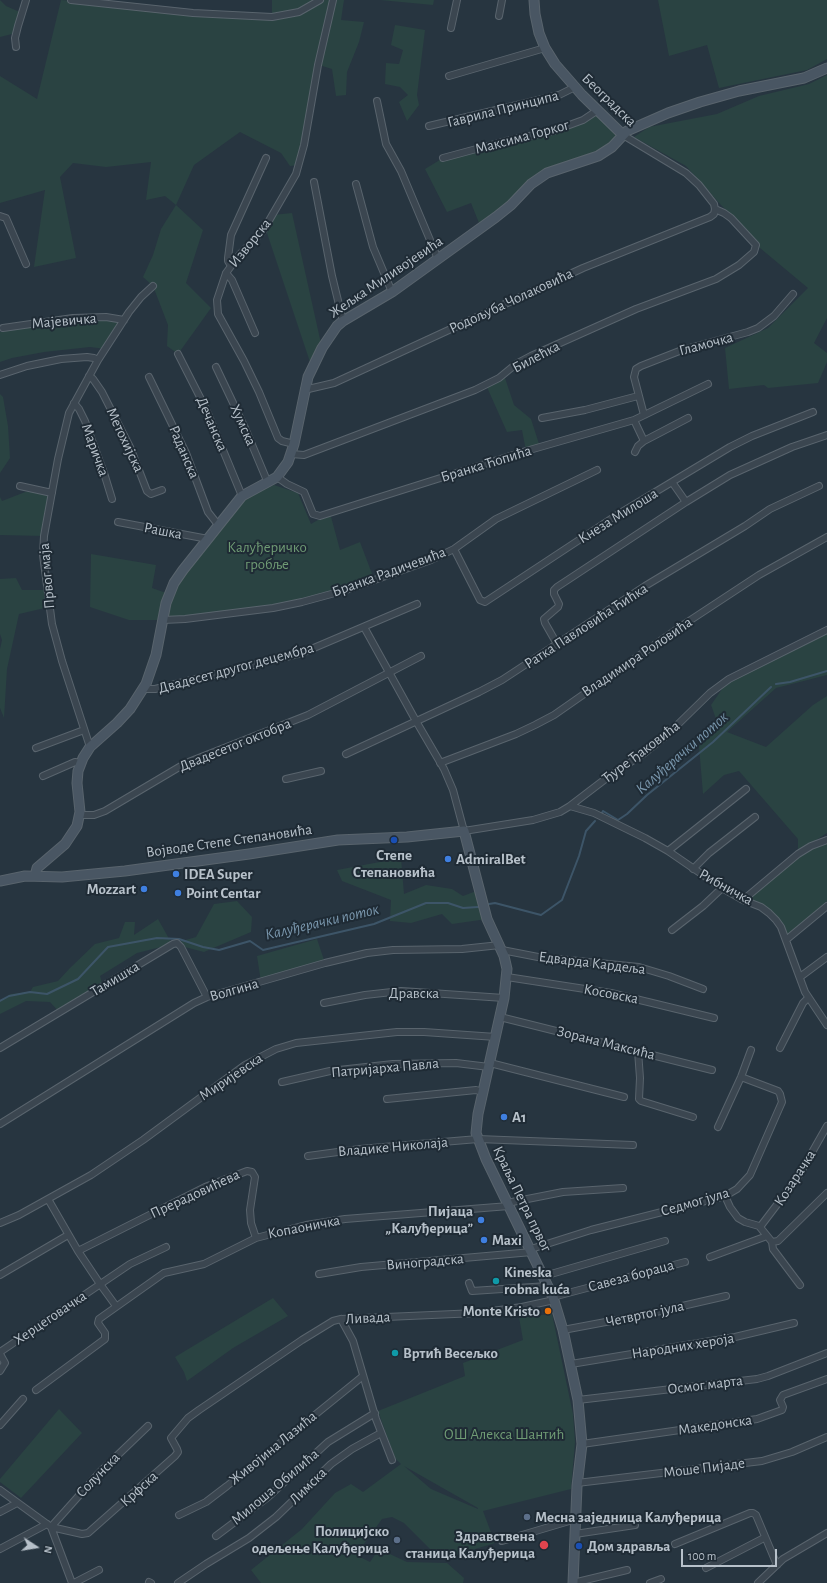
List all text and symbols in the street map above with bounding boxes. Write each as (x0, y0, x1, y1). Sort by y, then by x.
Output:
street label: Београдска (578, 70, 640, 130)
street label: Гаврила Принципа (445, 86, 561, 132)
street label: Максима Горког (473, 116, 571, 158)
street label: Изворска (225, 215, 275, 271)
street label: Жељка Миливојевића (325, 232, 447, 322)
street label: Родољуба Чолаковића (446, 264, 576, 338)
street label: Мајевичка (31, 309, 97, 333)
street label: Гламочка (677, 328, 735, 360)
street label: Билећка (509, 337, 563, 377)
street label: Дечанска (192, 394, 232, 454)
street label: Хумска (226, 401, 260, 449)
street label: Метохијска (102, 405, 148, 475)
street label: Маричка (77, 421, 113, 479)
street label: Раданска (165, 423, 203, 481)
street label: Бранка Ћопића (438, 442, 534, 486)
street label: Кнеза Милоша (575, 484, 661, 548)
street label: Рашка (143, 519, 183, 543)
park label: Калуђеричко гробље (227, 538, 307, 573)
street label: Првог маја (35, 542, 59, 610)
street label: Бранка Радичевића (330, 543, 448, 601)
street label: Ратка Павловића Ћићка (521, 579, 651, 673)
street label: Владимира Роловића (578, 613, 696, 701)
street label: Двадесет другог децембра (156, 639, 316, 697)
water label: Калуђерачки поток (632, 708, 732, 798)
street label: Двадесетог октобра (176, 714, 294, 776)
street label: Ђуре Ђаковића (599, 717, 683, 787)
street label: Војводе Степе Степановића (145, 820, 313, 862)
marker: Степе Степановића (389, 835, 399, 845)
place label: Степе Степановића (353, 846, 435, 881)
place label: AdmiralBet (456, 850, 526, 868)
marker: AdmiralBet (443, 854, 453, 864)
place label: IDEA Super (184, 865, 252, 883)
street label: Рибничка (696, 865, 756, 909)
marker: IDEA Super (171, 869, 181, 879)
place label: Mozzart (87, 880, 136, 898)
marker: Mozzart (139, 884, 149, 894)
place label: Point Centar (186, 884, 260, 902)
marker: Point Centar (173, 888, 183, 898)
water label: Калуђерачки поток (263, 900, 381, 944)
street label: Едварда Кардеља (538, 948, 646, 978)
street label: Тамишка (87, 957, 143, 1001)
street label: Волгина (207, 974, 261, 1006)
street label: Косовска (582, 980, 640, 1008)
street label: Дравска (389, 984, 439, 1002)
street label: Зорана Максића (555, 1022, 657, 1064)
street label: Миријевска (196, 1049, 266, 1105)
street label: Патријарха Павла (330, 1054, 440, 1082)
place label: A1 (512, 1108, 526, 1126)
marker: A1 (499, 1112, 509, 1122)
street label: Владике Николаја (337, 1133, 449, 1161)
street label: Краља Петра првог (489, 1143, 555, 1255)
street label: Козарачка (770, 1147, 820, 1209)
street label: Прерадовићева (147, 1165, 243, 1223)
street label: Седмог јула (659, 1184, 731, 1220)
place label: Пијаца „Калуђерица” (385, 1202, 473, 1237)
street label: Копаоничка (266, 1211, 342, 1243)
marker: Пијаца „Калуђерица” (476, 1215, 486, 1225)
place label: Maxi (492, 1231, 522, 1249)
marker: Maxi (479, 1235, 489, 1245)
street label: Виноградска (385, 1250, 465, 1274)
street label: Савеза бораца (586, 1256, 676, 1296)
place label: Kineska robna kuća (504, 1263, 570, 1298)
marker: Kineska robna kuća (491, 1276, 501, 1286)
street label: Херцеговачка (10, 1287, 90, 1349)
street label: Четвртог јула (604, 1297, 686, 1331)
place label: Monte Kristo (463, 1302, 540, 1320)
marker: Monte Kristo (543, 1306, 553, 1316)
street label: Ливада (345, 1308, 391, 1328)
street label: Народних хероја (630, 1329, 736, 1363)
place label: Вртић Весељко (403, 1344, 498, 1362)
marker: Вртић Весељко (390, 1348, 400, 1358)
street label: Осмог марта (666, 1371, 744, 1399)
street label: Живојина Лазића (226, 1407, 320, 1489)
street label: Македонска (677, 1411, 753, 1439)
park label: ОШ Алекса Шантић (444, 1425, 564, 1443)
street label: Милоша Обилића (227, 1445, 323, 1529)
street label: Солунска (72, 1449, 124, 1501)
street label: Моше Пијаде (662, 1454, 746, 1482)
street label: Лимска (286, 1464, 330, 1508)
street label: Крфска (116, 1467, 162, 1511)
place label: Месна заједница Калуђерица (535, 1508, 721, 1526)
marker: Месна заједница Калуђерица (522, 1512, 532, 1522)
place label: Полицијско одељење Калуђерица (252, 1522, 389, 1557)
north arrow (16, 1527, 56, 1567)
place label: Здравствена станица Калуђерица (405, 1527, 535, 1562)
marker: Полицијско одељење Калуђерица (392, 1535, 402, 1545)
place label: Дом здравља (587, 1537, 670, 1555)
marker: Здравствена станица Калуђерица (538, 1539, 550, 1551)
marker: Дом здравља (574, 1541, 584, 1551)
scale bar (683, 1541, 779, 1567)
text: N (42, 1545, 54, 1554)
text: 100 m (688, 1550, 716, 1562)

